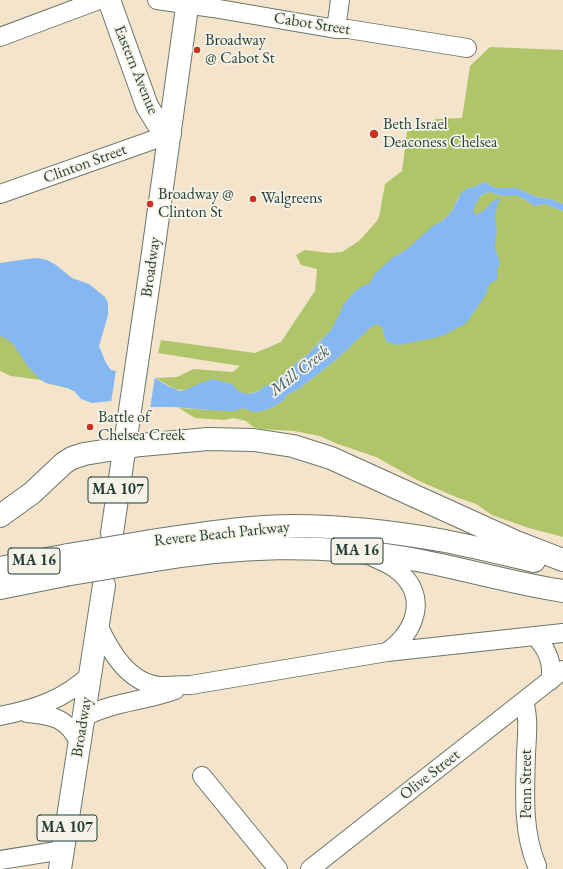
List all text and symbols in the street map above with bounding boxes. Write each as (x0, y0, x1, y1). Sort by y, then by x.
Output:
street label: Cabot Street (272, 8, 352, 40)
street label: Eastern Avenue (109, 23, 163, 117)
place label: Broadway @ Cabot St (205, 31, 275, 69)
marker: Broadway @ Cabot St (192, 45, 202, 55)
place label: Beth Israel Deaconess Chelsea (383, 115, 497, 153)
marker: Beth Israel Deaconess Chelsea (368, 128, 380, 140)
street label: Clinton Street (41, 140, 129, 188)
place label: Broadway @ Clinton St (158, 185, 234, 223)
place label: Walgreens (261, 189, 323, 209)
marker: Walgreens (248, 194, 258, 204)
marker: Broadway @ Clinton St (145, 199, 155, 209)
street label: Broadway (137, 236, 165, 298)
water label: Mill Creek (266, 341, 334, 401)
place label: Battle of Chelsea Creek (98, 408, 185, 446)
marker: Battle of Chelsea Creek (85, 422, 95, 432)
road number: MA 107 (88, 477, 148, 503)
street label: Revere Beach Parkway (153, 517, 291, 551)
road number: MA 16 (331, 538, 383, 564)
road number: MA 16 (8, 548, 60, 574)
street label: Broadway (68, 695, 96, 759)
street label: Olive Street (396, 746, 464, 804)
street label: Penn Street (517, 749, 537, 819)
road number: MA 107 (37, 815, 97, 841)

